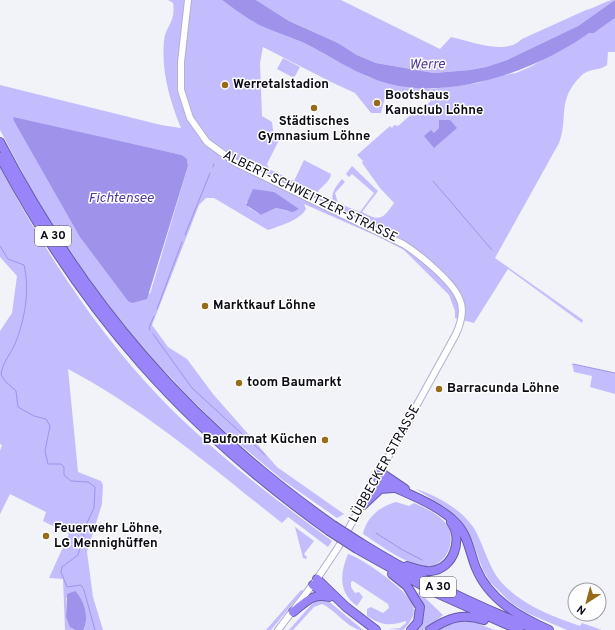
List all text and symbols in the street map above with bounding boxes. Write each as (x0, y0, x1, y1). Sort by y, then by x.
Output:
water label: Werre (409, 56, 446, 74)
place label: Werretalstadion (233, 77, 329, 93)
marker: Werretalstadion (220, 80, 230, 90)
place label: Bootshaus Kanuclub Löhne (385, 88, 483, 119)
marker: Bootshaus Kanuclub Löhne (372, 98, 382, 108)
marker: Städtisches Gymnasium Löhne (309, 103, 319, 113)
place label: Städtisches Gymnasium Löhne (258, 114, 370, 145)
street label: ALBERT-SCHWEITZER-STRASSE (220, 148, 400, 246)
water label: Fichtensee (88, 190, 155, 207)
road number: A 30 (35, 226, 71, 246)
place label: Marktkauf Löhne (213, 298, 316, 314)
marker: Marktkauf Löhne (200, 301, 210, 311)
place label: toom Baumarkt (247, 375, 342, 391)
marker: toom Baumarkt (234, 378, 244, 388)
place label: Barracunda Löhne (447, 381, 559, 397)
marker: Barracunda Löhne (434, 384, 444, 394)
street label: LÜBBECKER STRASSE (344, 401, 424, 526)
place label: Bauformat Küchen (203, 432, 317, 448)
marker: Bauformat Küchen (320, 435, 330, 445)
place label: Feuerwehr Löhne, LG Mennighüffen (54, 521, 162, 552)
marker: Feuerwehr Löhne, LG Mennighüffen (41, 531, 51, 541)
road number: A 30 (420, 577, 456, 597)
north arrow (567, 582, 607, 622)
text: N (574, 601, 589, 617)

